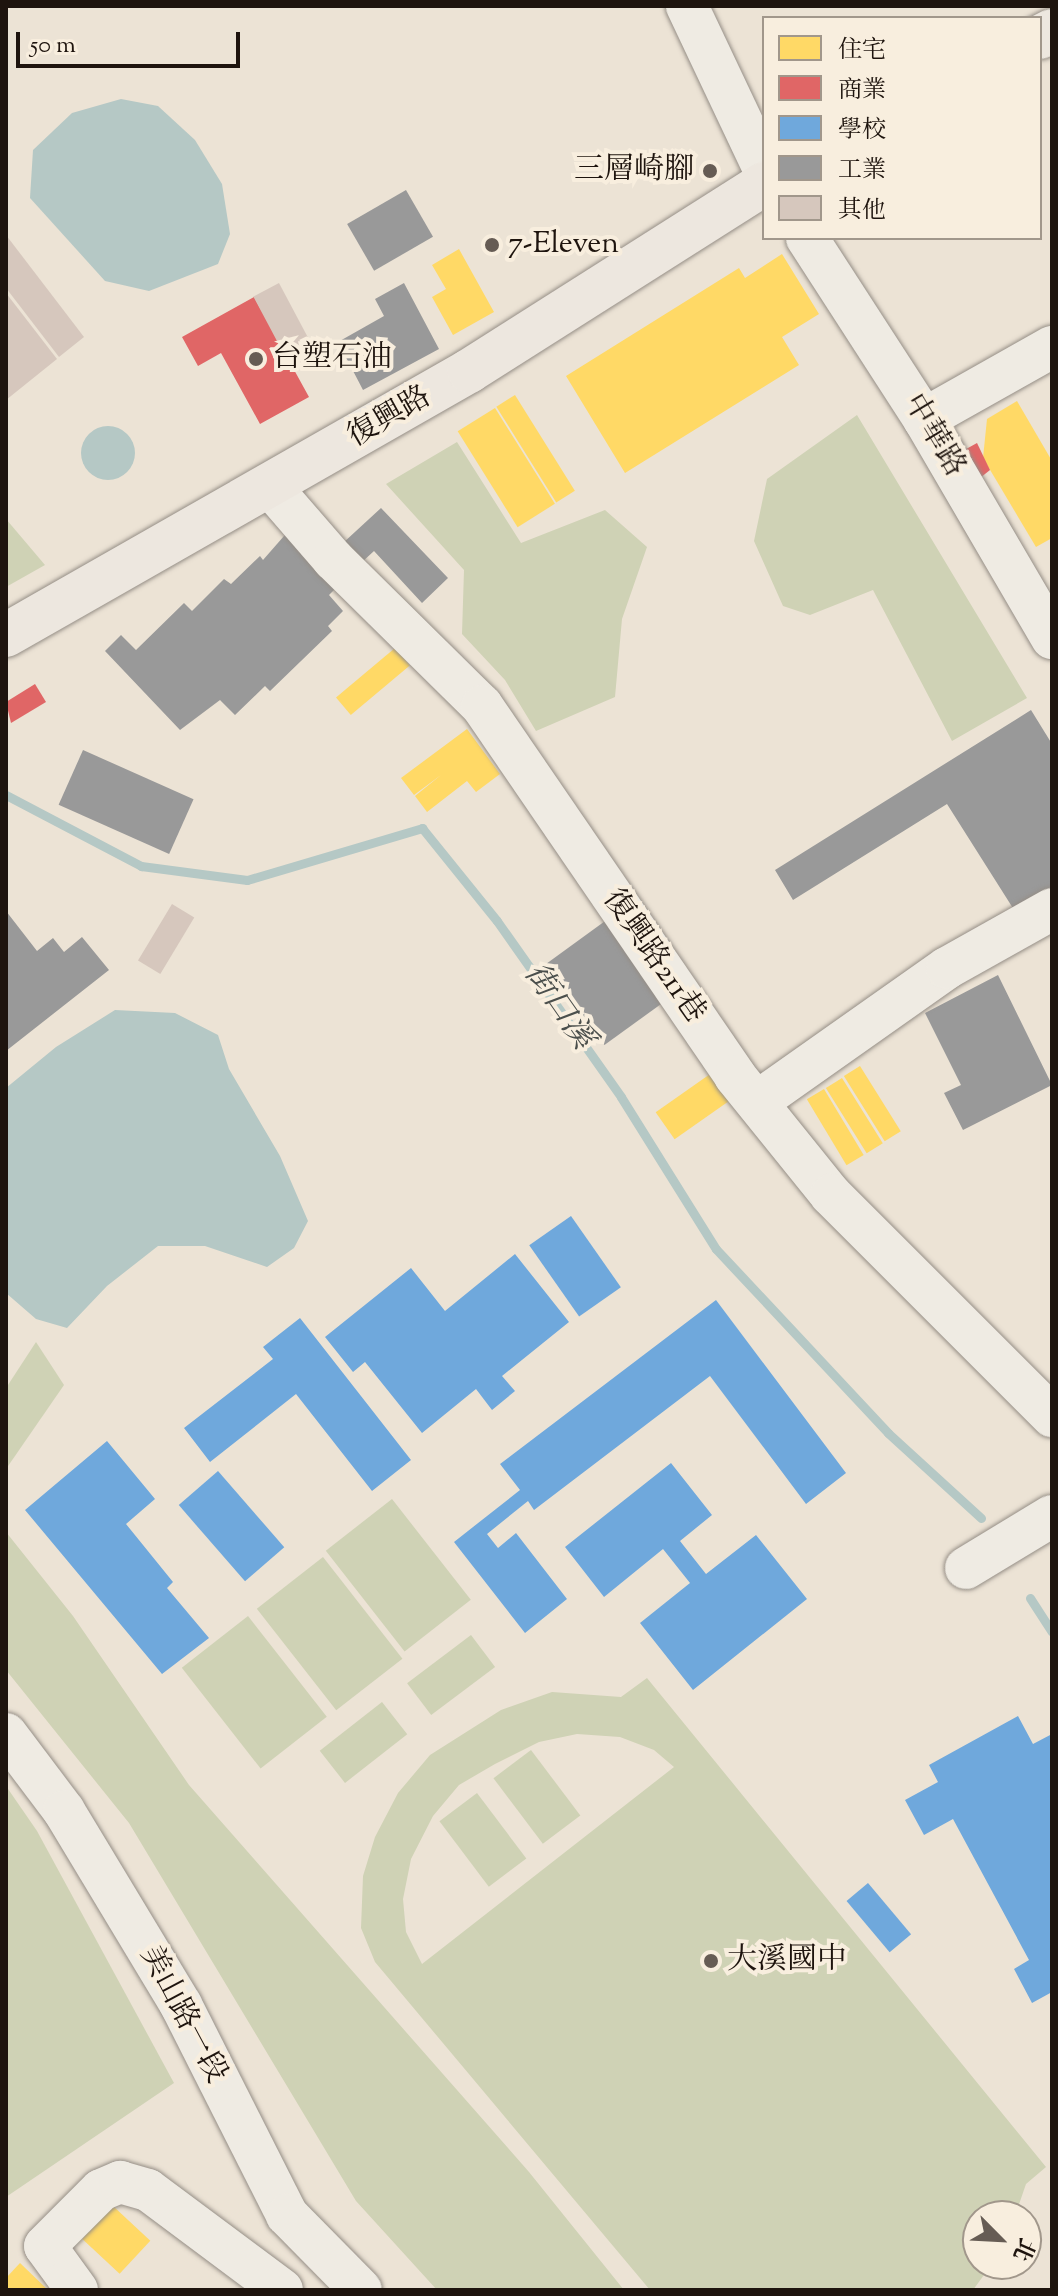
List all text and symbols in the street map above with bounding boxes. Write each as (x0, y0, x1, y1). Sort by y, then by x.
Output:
scale bar (20, 16, 244, 66)
legend (762, 16, 1042, 240)
text: 50 m (30, 29, 76, 63)
text: 住宅 (838, 34, 886, 68)
text: 商業 (838, 74, 886, 108)
text: 學校 (838, 114, 886, 148)
place label: 三層崎腳 (574, 153, 694, 189)
text: 工業 (838, 154, 886, 188)
marker: 三層崎腳 (701, 162, 719, 180)
text: 其他 (838, 194, 886, 228)
place label: 7-Eleven (508, 227, 619, 263)
marker: 7-Eleven (483, 236, 501, 254)
place label: 台塑石油 (272, 341, 392, 377)
marker: 台塑石油 (247, 350, 265, 368)
street label: 復興路 (342, 380, 438, 456)
street label: 中華路 (894, 388, 972, 484)
street label: 復興路211巷 (594, 883, 712, 1031)
water label: 街口溪 (515, 957, 601, 1057)
street label: 美山路一段 (131, 1940, 233, 2090)
place label: 大溪國中 (727, 1943, 847, 1979)
marker: 大溪國中 (702, 1952, 720, 1970)
north arrow (962, 2200, 1042, 2280)
text: 北 (1003, 2232, 1041, 2266)

